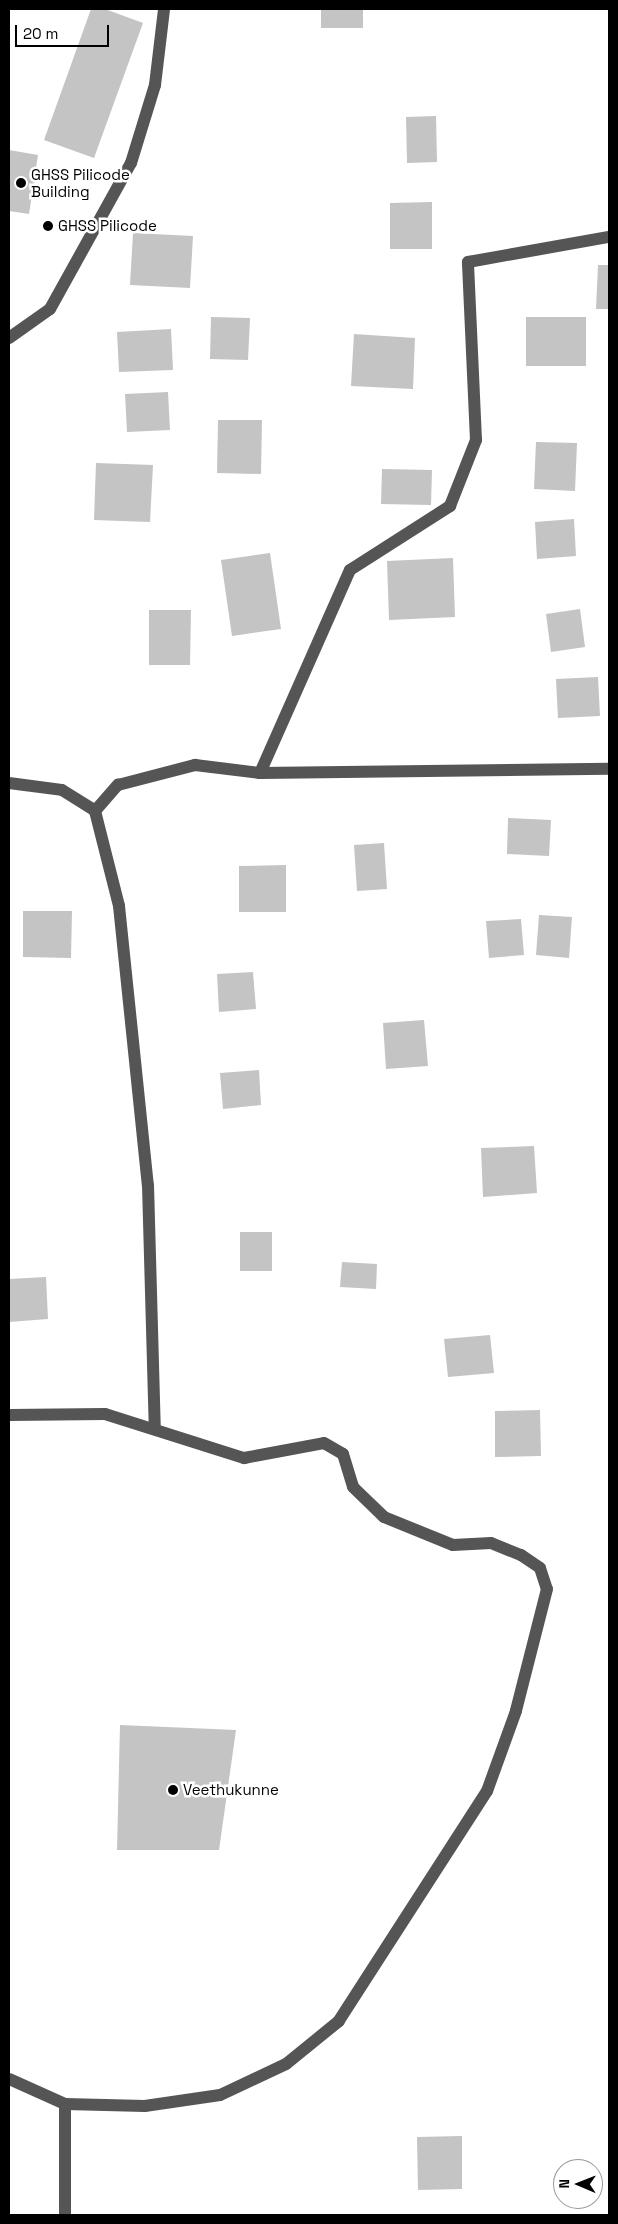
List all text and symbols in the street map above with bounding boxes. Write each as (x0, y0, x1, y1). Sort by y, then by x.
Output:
scale bar (18, 15, 111, 47)
text: 20 m (23, 24, 58, 43)
place label: GHSS Pilicode Building (31, 165, 130, 200)
marker: GHSS Pilicode Building (15, 177, 27, 189)
place label: GHSS Pilicode (58, 217, 157, 235)
marker: GHSS Pilicode (42, 220, 54, 232)
place label: Veethukunne (183, 1781, 279, 1799)
marker: Veethukunne (167, 1784, 179, 1796)
north arrow (553, 2159, 603, 2209)
text: N (555, 2179, 573, 2189)

